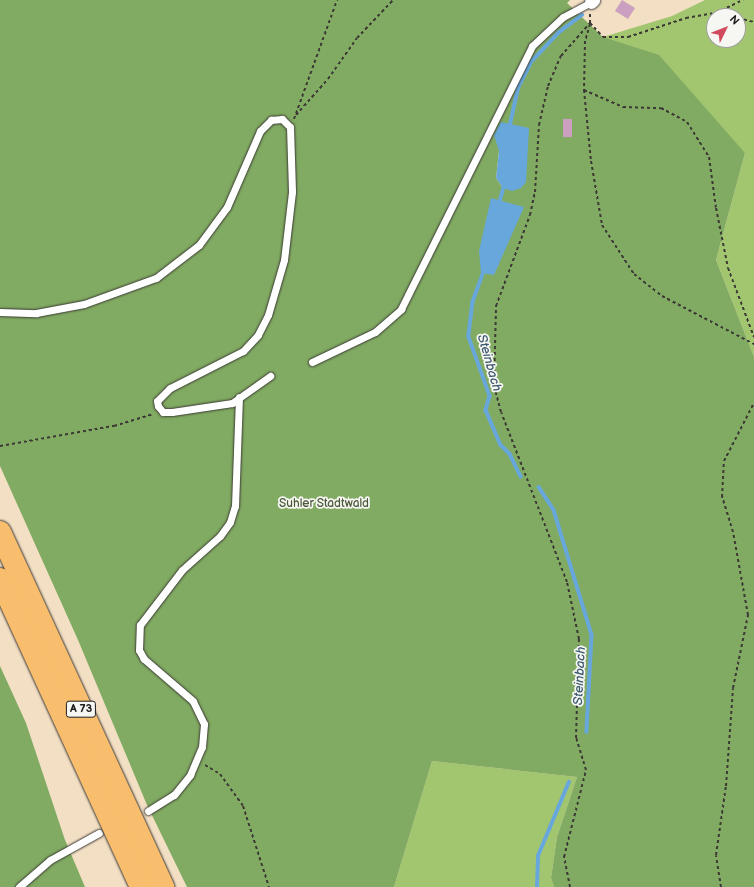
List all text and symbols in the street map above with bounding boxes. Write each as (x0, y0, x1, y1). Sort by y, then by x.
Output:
north arrow (706, 8, 746, 48)
text: N (727, 13, 742, 28)
water label: Steinbach (473, 333, 505, 393)
park label: Suhler Stadtwald (279, 497, 369, 511)
water label: Steinbach (571, 646, 589, 706)
road number: A 73 (65, 700, 97, 718)

